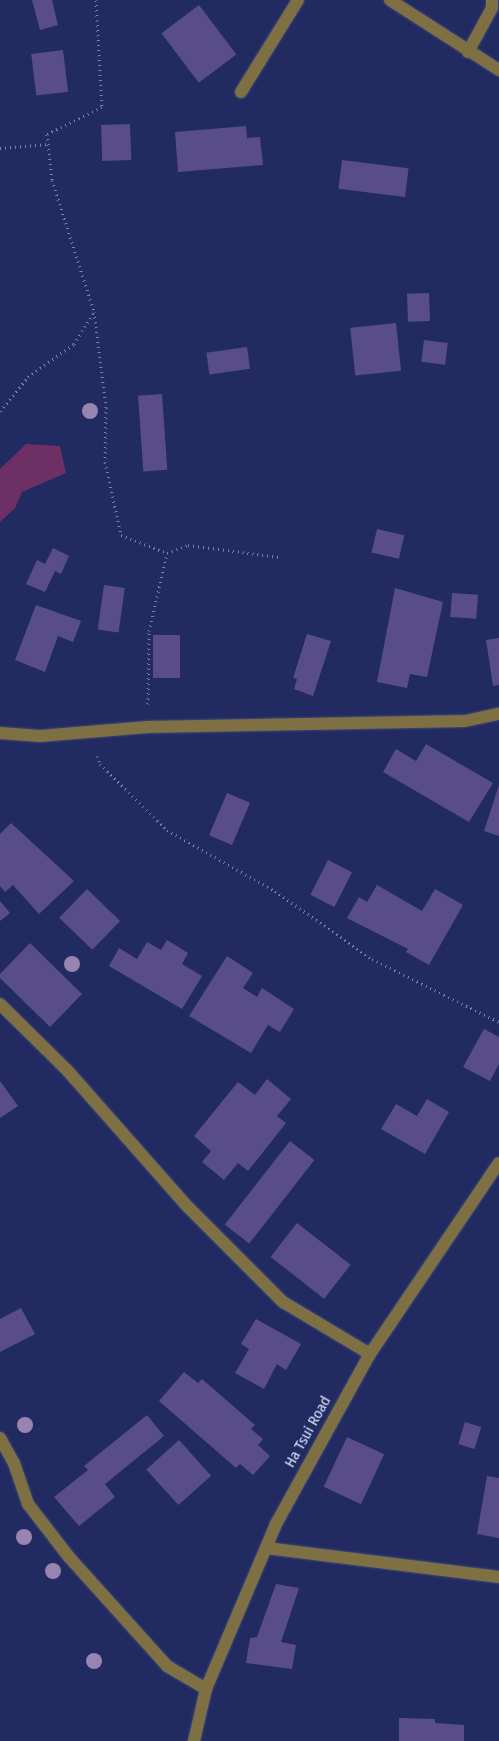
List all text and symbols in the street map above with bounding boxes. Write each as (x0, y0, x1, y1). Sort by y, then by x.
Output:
street label: Ha Tsui Road (281, 1393, 335, 1471)

